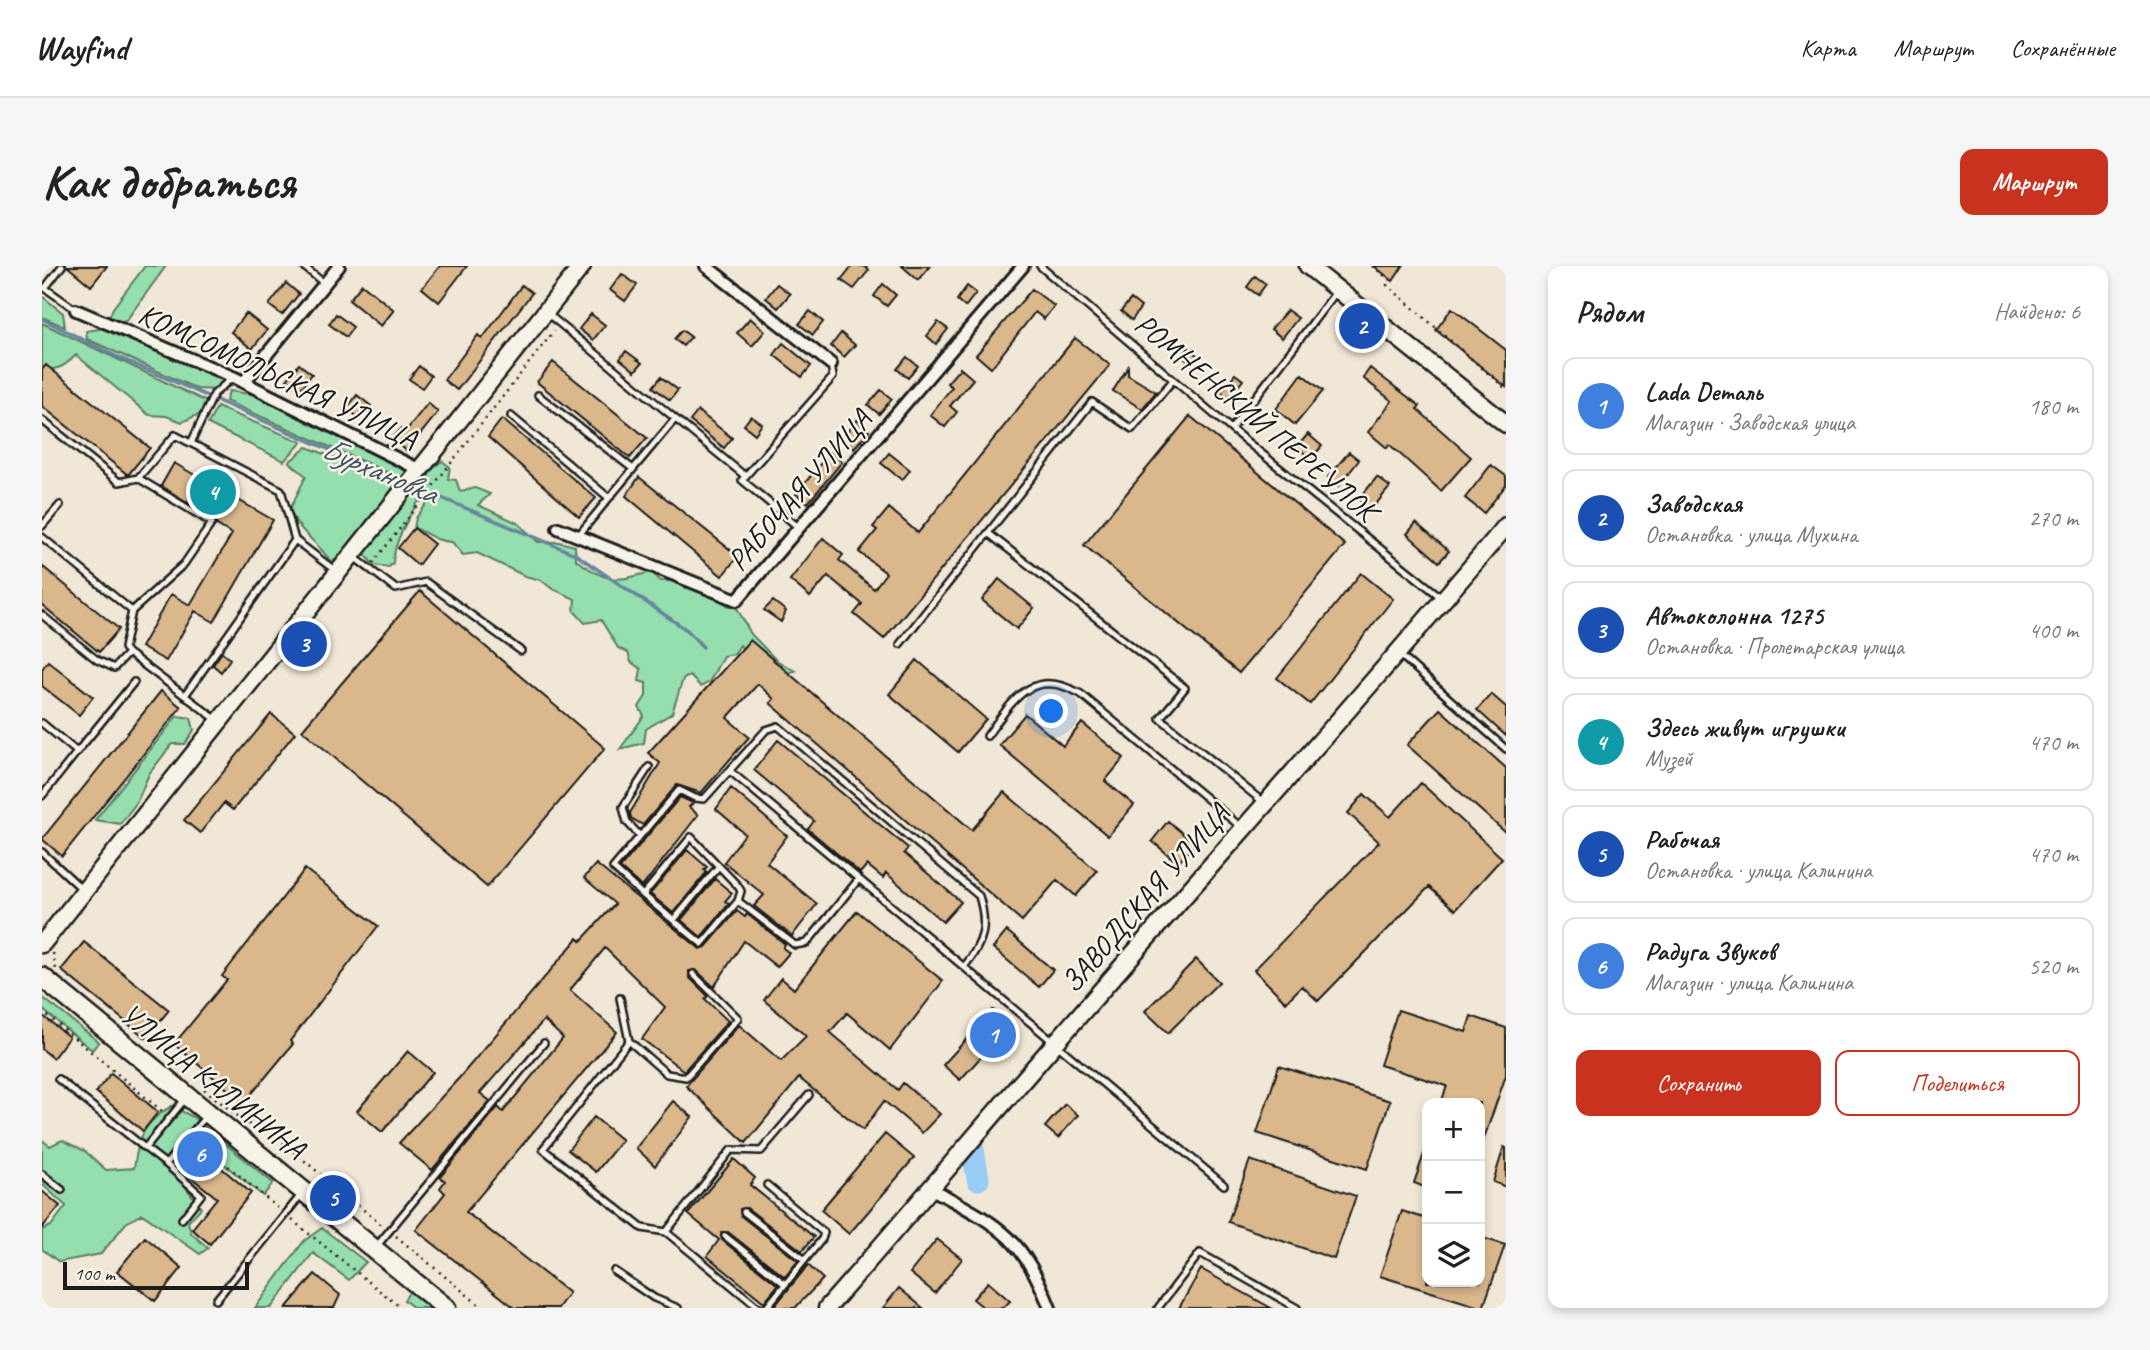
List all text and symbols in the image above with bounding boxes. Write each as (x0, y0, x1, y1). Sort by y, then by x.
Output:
text: Wayfind (35, 27, 128, 69)
text: Карта (1801, 33, 1856, 63)
text: Маршрут (1894, 33, 1973, 63)
text: Сохранённые (2011, 33, 2115, 63)
button: Маршрут (1960, 149, 2108, 215)
text: Как добраться (42, 151, 295, 213)
text: Рядом (1576, 293, 1643, 331)
street label: КОМСОМОЛЬСКАЯ УЛИЦА (133, 295, 424, 458)
text: Найдено: 6 (1994, 297, 2080, 326)
pin: 2 (1339, 300, 1385, 352)
street label: РОМНЕНСКИЙ ПЕРЕУЛОК (1127, 305, 1389, 533)
text: Lada Dеталь (1645, 375, 1763, 408)
text: 1 (1596, 392, 1606, 421)
text: 180 m (2029, 392, 2078, 421)
street label: РАБОЧАЯ УЛИЦА (719, 400, 881, 578)
text: Магазин · Заводская улица (1645, 408, 1855, 437)
water label: Бурхановка (316, 428, 447, 514)
pin: 4 (190, 466, 236, 518)
text: Заводская (1645, 487, 1742, 520)
text: 2 (1596, 504, 1606, 533)
text: 270 m (2029, 504, 2078, 533)
text: Остановка · улица Мухина (1645, 520, 1857, 549)
text: Автоколонна 1275 (1645, 599, 1823, 632)
text: 3 (1596, 616, 1606, 645)
text: 400 m (2029, 616, 2078, 645)
pin: 3 (281, 618, 327, 670)
text: Остановка · Пролетарская улица (1645, 632, 1904, 661)
your location (1034, 694, 1068, 728)
text: Здесь живут игрушки (1645, 711, 1844, 744)
text: 4 (1596, 728, 1606, 757)
text: 470 m (2029, 728, 2078, 757)
text: Музей (1645, 744, 1693, 773)
street label: ЗАВОДСКАЯ УЛИЦА (1053, 794, 1239, 1000)
text: Рабочая (1645, 823, 1719, 856)
text: 5 (1596, 840, 1606, 869)
text: 470 m (2029, 840, 2078, 869)
text: Остановка · улица Калинина (1645, 856, 1872, 885)
text: Радуга Звуков (1645, 935, 1776, 968)
text: 6 (1596, 952, 1606, 981)
text: 520 m (2029, 952, 2078, 981)
text: Магазин · улица Калинина (1645, 968, 1853, 997)
street label: УЛИЦА КАЛИНИНА (113, 995, 315, 1168)
pin: 1 (970, 1009, 1016, 1061)
button: Сохранить (1576, 1050, 1821, 1116)
button: Поделиться (1835, 1050, 2080, 1116)
map controls (1422, 1098, 1485, 1287)
button: + (1422, 1098, 1485, 1161)
pin: 6 (177, 1128, 223, 1180)
button: − (1422, 1161, 1485, 1224)
pin: 5 (310, 1172, 356, 1224)
button: layers (1422, 1224, 1485, 1287)
scale bar (63, 1259, 248, 1291)
text: 100 m (74, 1262, 115, 1286)

